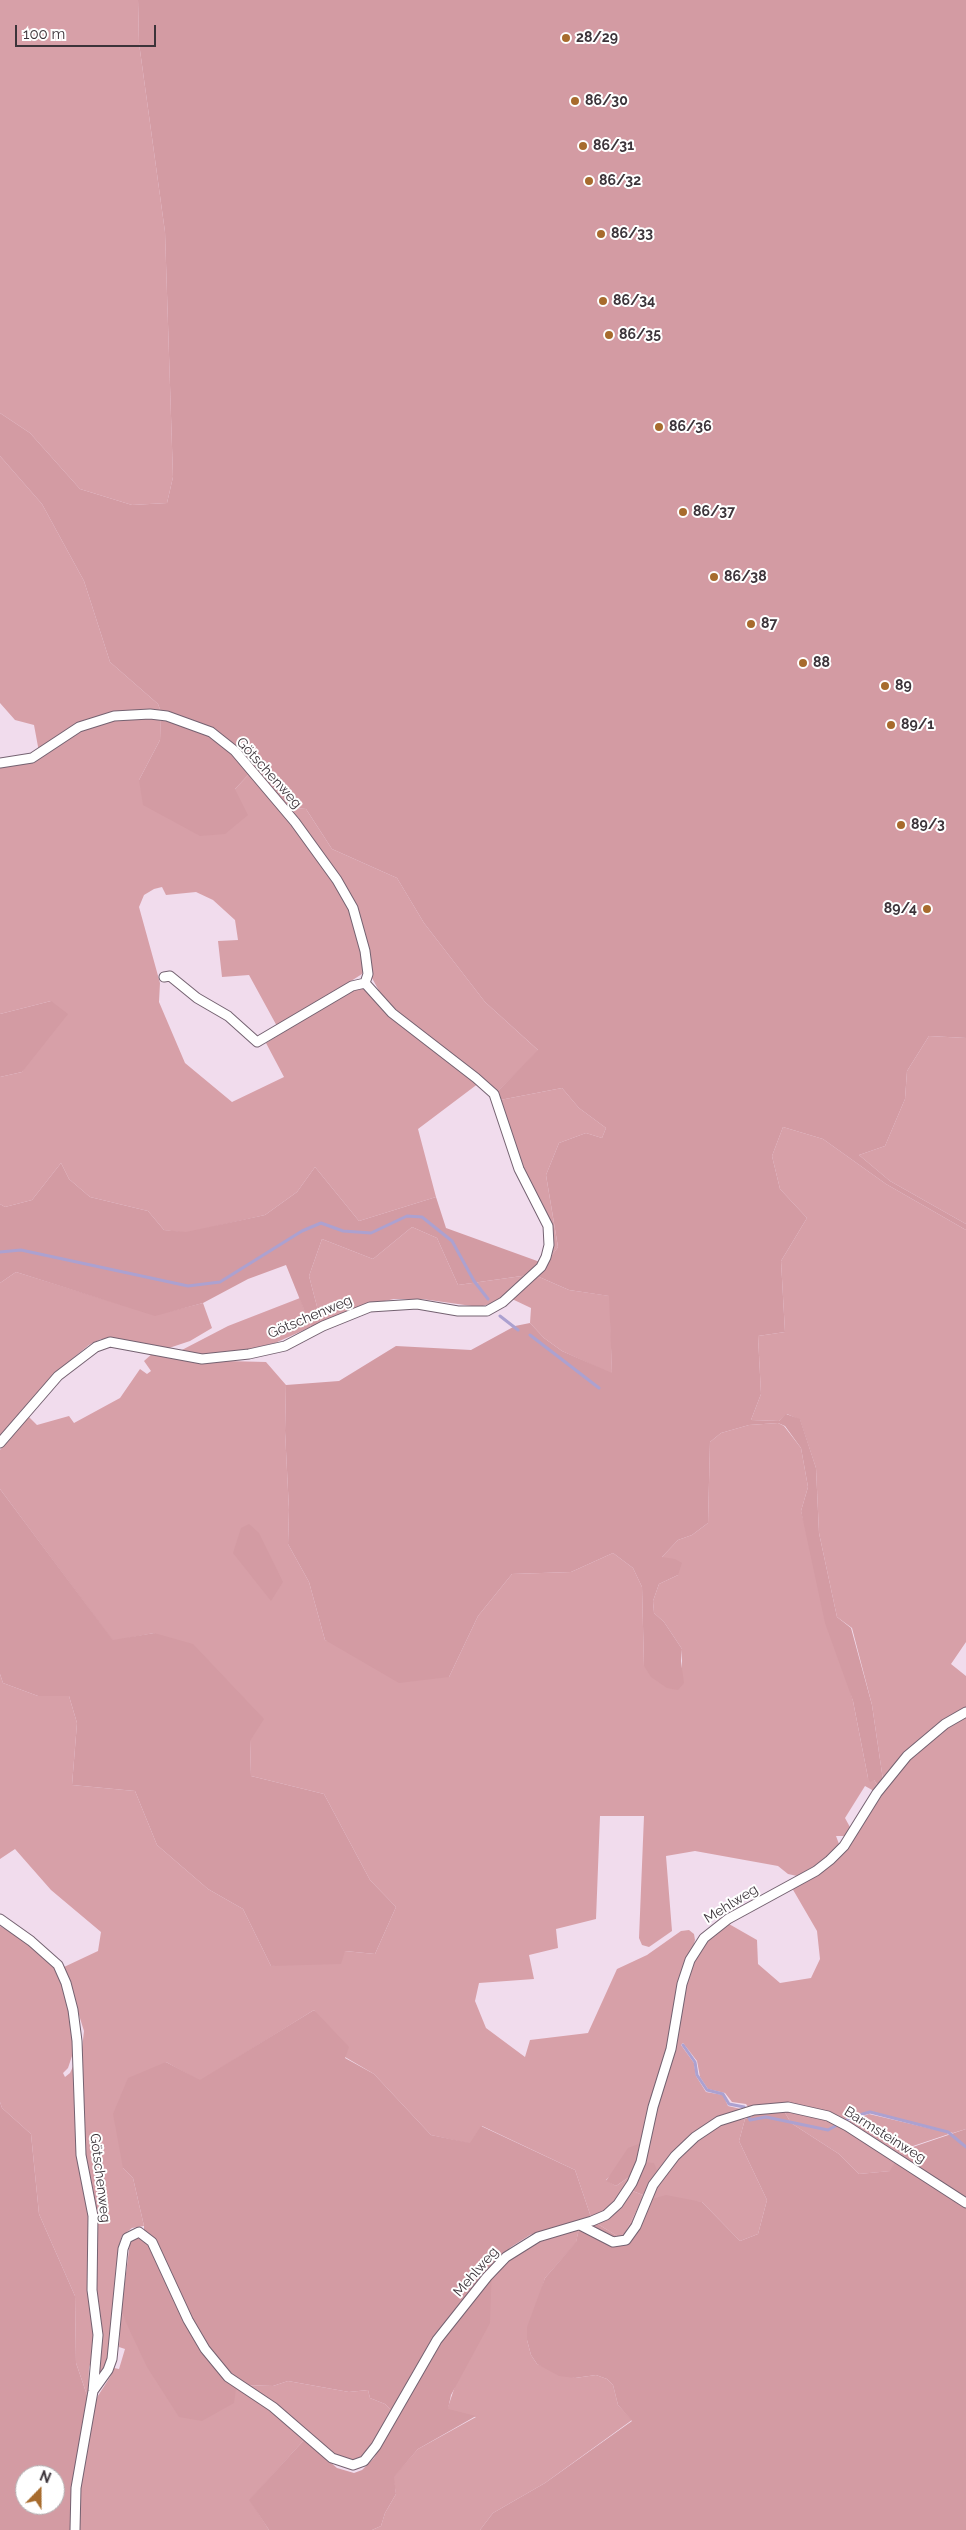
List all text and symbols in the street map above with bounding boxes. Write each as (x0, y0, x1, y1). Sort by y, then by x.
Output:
scale bar (18, 15, 159, 47)
text: 100 m (23, 25, 65, 43)
place label: 28/29 (576, 30, 618, 46)
marker: 28/29 (560, 32, 572, 44)
place label: 86/30 (585, 93, 628, 109)
marker: 86/30 (569, 95, 581, 107)
place label: 86/31 (593, 138, 634, 154)
marker: 86/31 (577, 140, 589, 152)
place label: 86/32 (599, 173, 641, 189)
marker: 86/32 (583, 175, 595, 187)
place label: 86/33 (611, 226, 653, 242)
marker: 86/33 (595, 228, 607, 240)
place label: 86/34 (613, 293, 655, 309)
marker: 86/34 (597, 295, 609, 307)
place label: 86/35 (619, 327, 661, 343)
marker: 86/35 (603, 329, 615, 341)
place label: 86/36 (669, 419, 712, 435)
marker: 86/36 (653, 421, 665, 433)
place label: 86/37 (693, 504, 735, 520)
marker: 86/37 (677, 506, 689, 518)
place label: 86/38 (724, 569, 767, 585)
marker: 86/38 (708, 571, 720, 583)
place label: 87 (761, 616, 777, 632)
marker: 87 (745, 618, 757, 630)
place label: 88 (813, 655, 830, 671)
marker: 88 (797, 657, 809, 669)
place label: 89 (895, 678, 912, 694)
marker: 89 (879, 680, 891, 692)
place label: 89/1 (901, 717, 934, 733)
marker: 89/1 (885, 719, 897, 731)
street label: Götschenweg (233, 734, 305, 812)
place label: 89/3 (911, 817, 945, 833)
marker: 89/3 (895, 819, 907, 831)
place label: 89/4 (884, 901, 917, 917)
marker: 89/4 (921, 903, 933, 915)
street label: Götschenweg (265, 1292, 355, 1342)
street label: Mehlweg (701, 1881, 761, 1927)
street label: Barmsteinweg (841, 2103, 929, 2167)
street label: Götschenweg (86, 2132, 114, 2224)
street label: Mehlweg (450, 2244, 502, 2300)
north arrow (15, 2465, 65, 2515)
text: N (37, 2468, 53, 2486)

